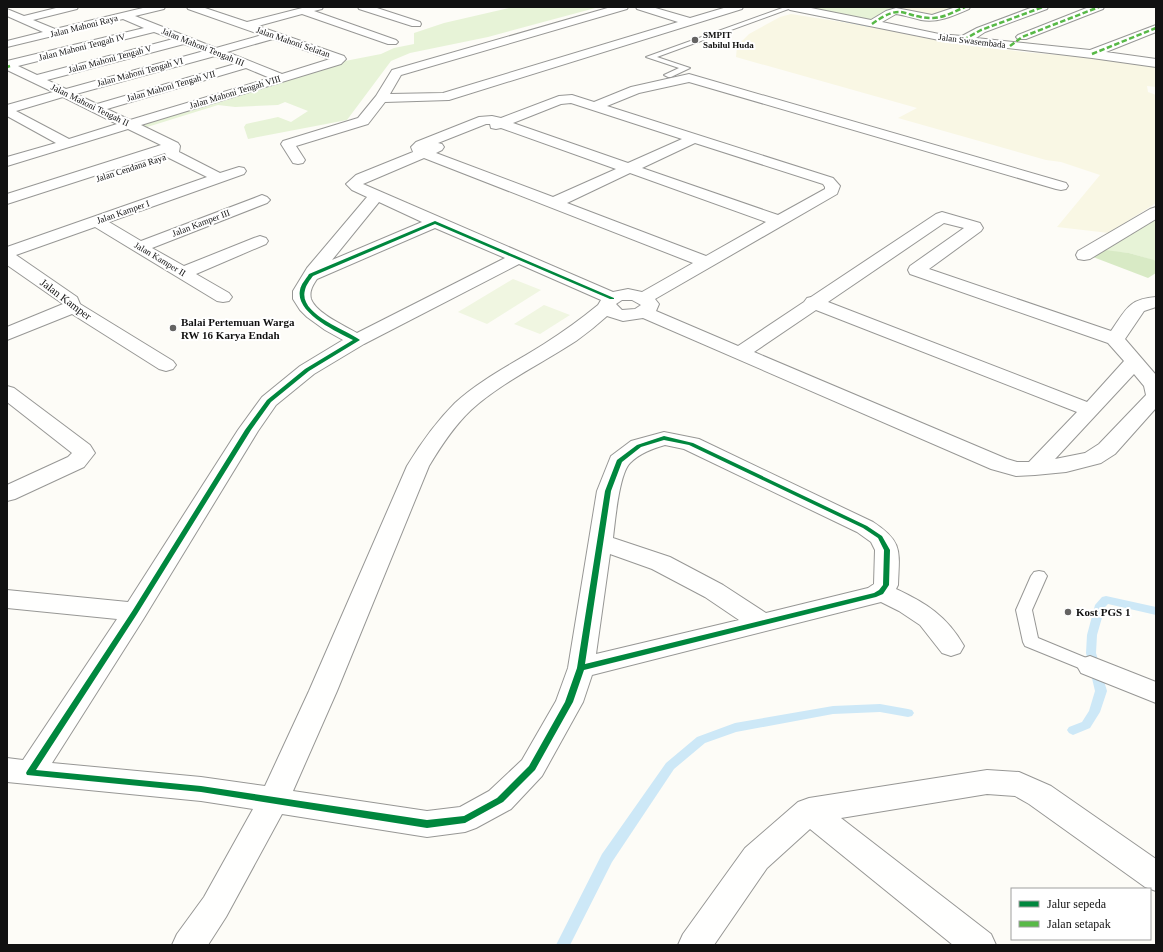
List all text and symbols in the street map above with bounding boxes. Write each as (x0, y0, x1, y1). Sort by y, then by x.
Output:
street label: Jalan Mahoni Raya (49, 13, 119, 39)
street label: Jalan Mahoni Selatan (255, 25, 332, 60)
street label: Jalan Mahoni Tengah III (160, 26, 246, 68)
place label: SMPIT Sabilul Huda (703, 30, 754, 50)
street label: Jalan Mahoni Tengah IV (38, 31, 127, 63)
street label: Jalan Swasembada (938, 32, 1006, 50)
marker: SMPIT Sabilul Huda (690, 35, 700, 45)
street label: Jalan Mahoni Tengah V (67, 43, 153, 75)
street label: Jalan Mahoni Tengah VI (96, 56, 184, 88)
street label: Jalan Mahoni Tengah VII (126, 69, 216, 103)
street label: Jalan Mahoni Tengah VIII (188, 73, 282, 111)
street label: Jalan Mahoni Tengah II (49, 82, 131, 128)
street label: Jalan Cendana Raya (95, 152, 167, 184)
street label: Jalan Kamper I (95, 198, 151, 226)
street label: Jalan Kamper III (171, 207, 231, 239)
street label: Jalan Kamper II (133, 240, 187, 278)
street label: Jalan Kamper (38, 276, 94, 322)
place label: Balai Pertemuan Warga RW 16 Karya Endah (181, 316, 295, 341)
marker: Balai Pertemuan Warga RW 16 Karya Endah (168, 323, 178, 333)
place label: Kost PGS 1 (1076, 606, 1130, 618)
marker: Kost PGS 1 (1063, 607, 1073, 617)
legend (1011, 888, 1151, 940)
text: Jalur sepeda (1047, 897, 1107, 911)
text: Jalan setapak (1047, 917, 1111, 931)

